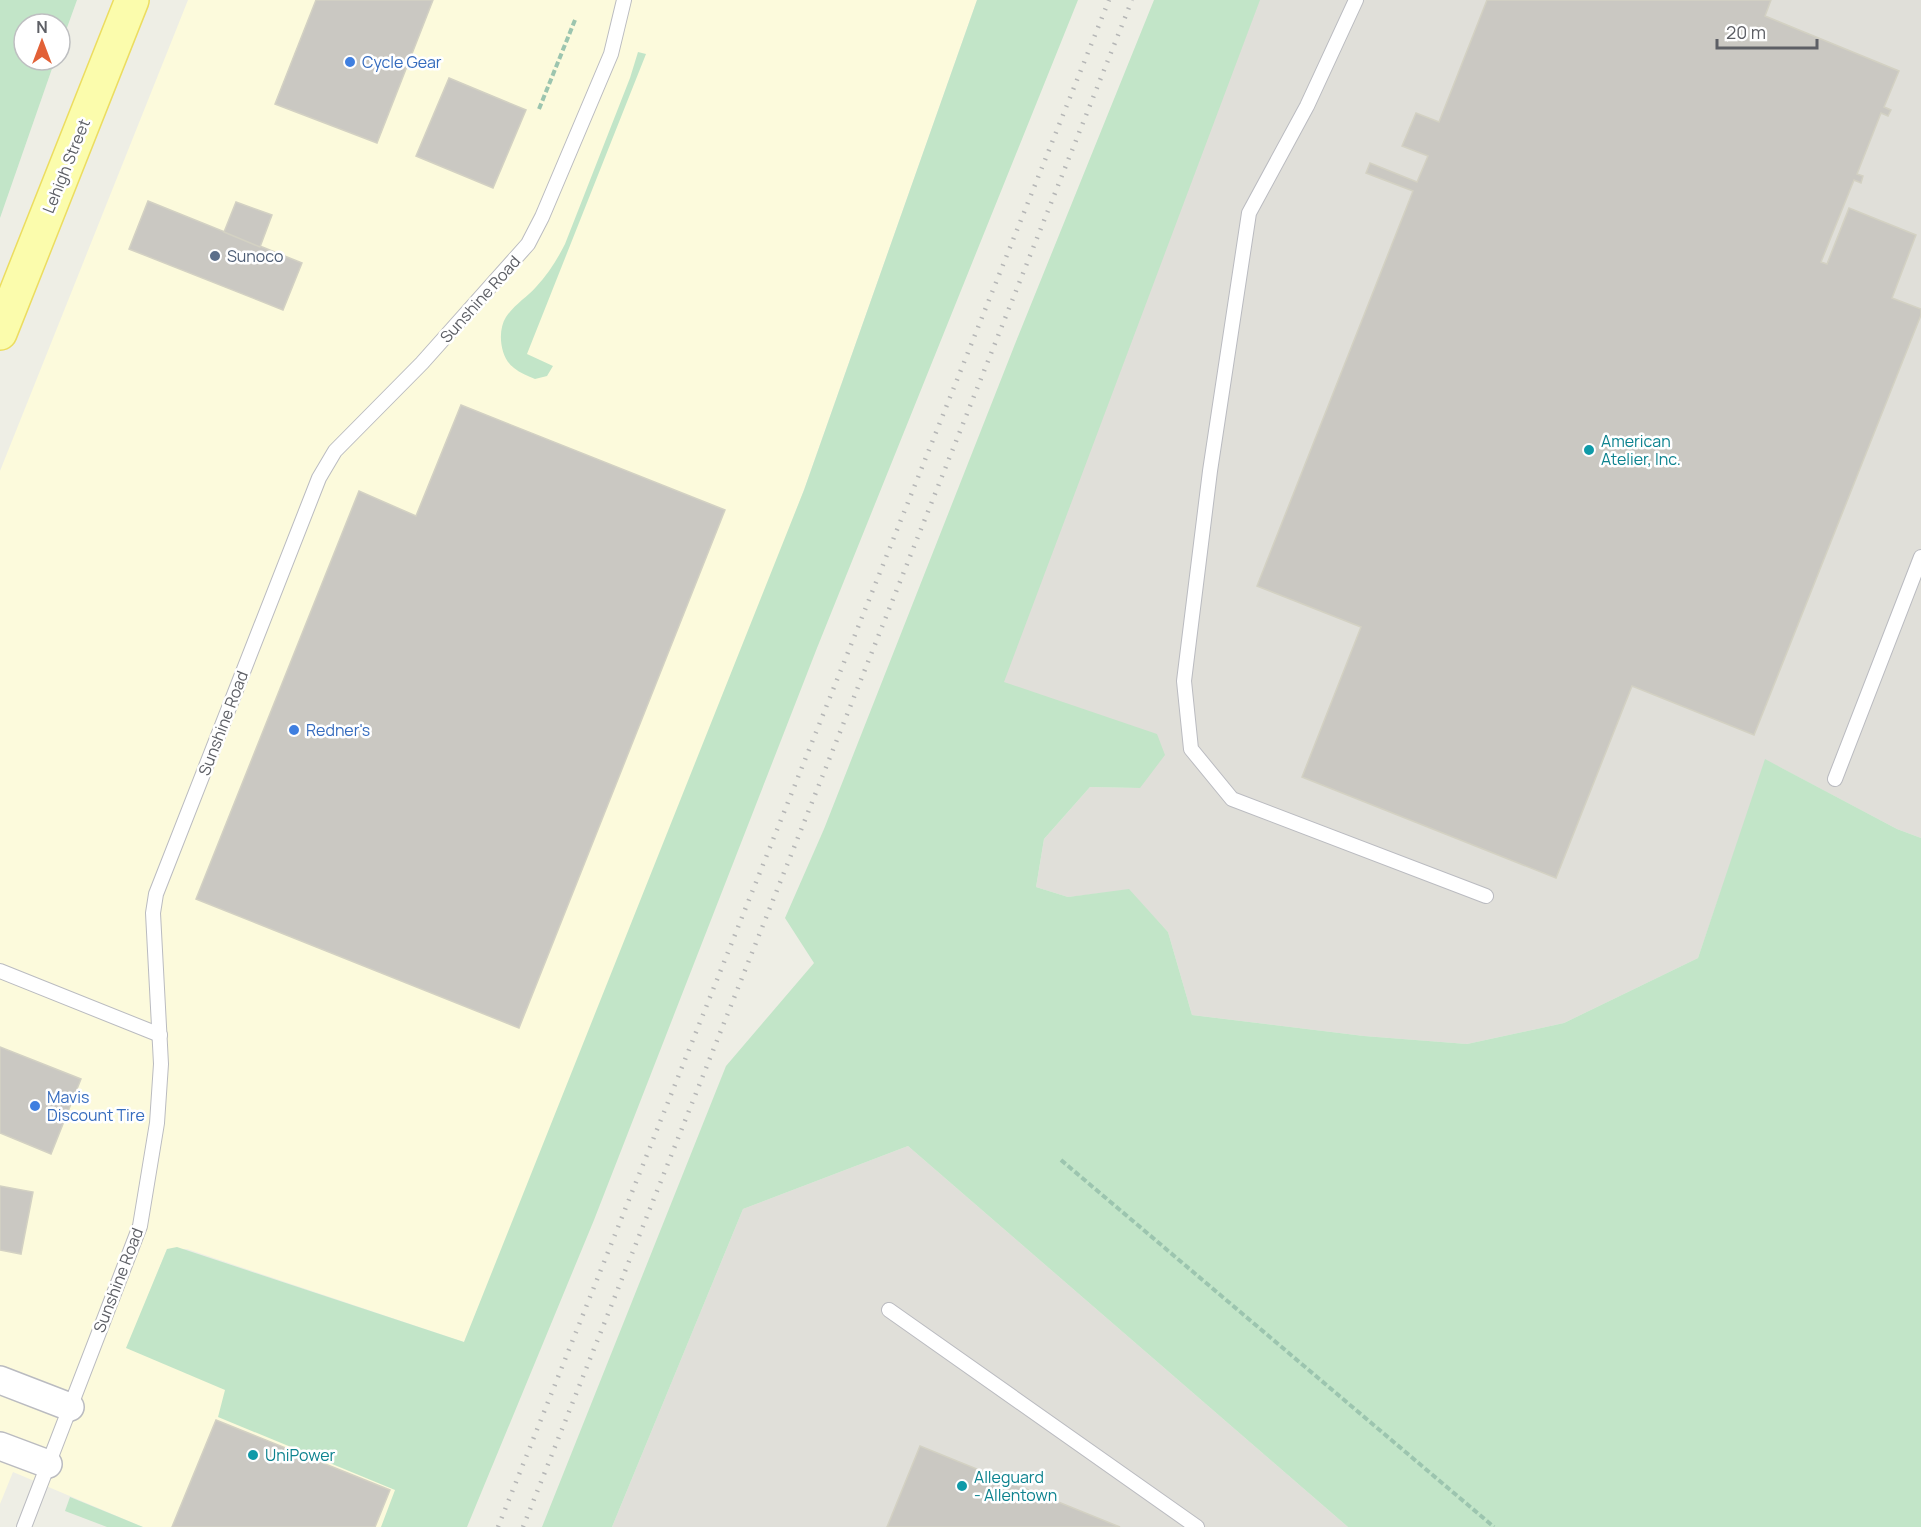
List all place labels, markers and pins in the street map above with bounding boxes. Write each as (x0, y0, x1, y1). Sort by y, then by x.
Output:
place label: Cycle Gear (362, 51, 442, 73)
marker: Cycle Gear (343, 55, 357, 69)
place label: Sunoco (227, 245, 283, 267)
marker: Sunoco (208, 249, 222, 263)
place label: American Atelier, Inc. (1601, 430, 1681, 470)
marker: American Atelier, Inc. (1582, 443, 1596, 457)
place label: Redner's (306, 719, 370, 741)
marker: Redner's (287, 723, 301, 737)
place label: Mavis Discount Tire (47, 1086, 145, 1126)
marker: Mavis Discount Tire (28, 1099, 42, 1113)
place label: UniPower (265, 1444, 336, 1466)
marker: UniPower (246, 1448, 260, 1462)
place label: Alleguard - Allentown (974, 1466, 1057, 1506)
marker: Alleguard - Allentown (955, 1479, 969, 1493)

